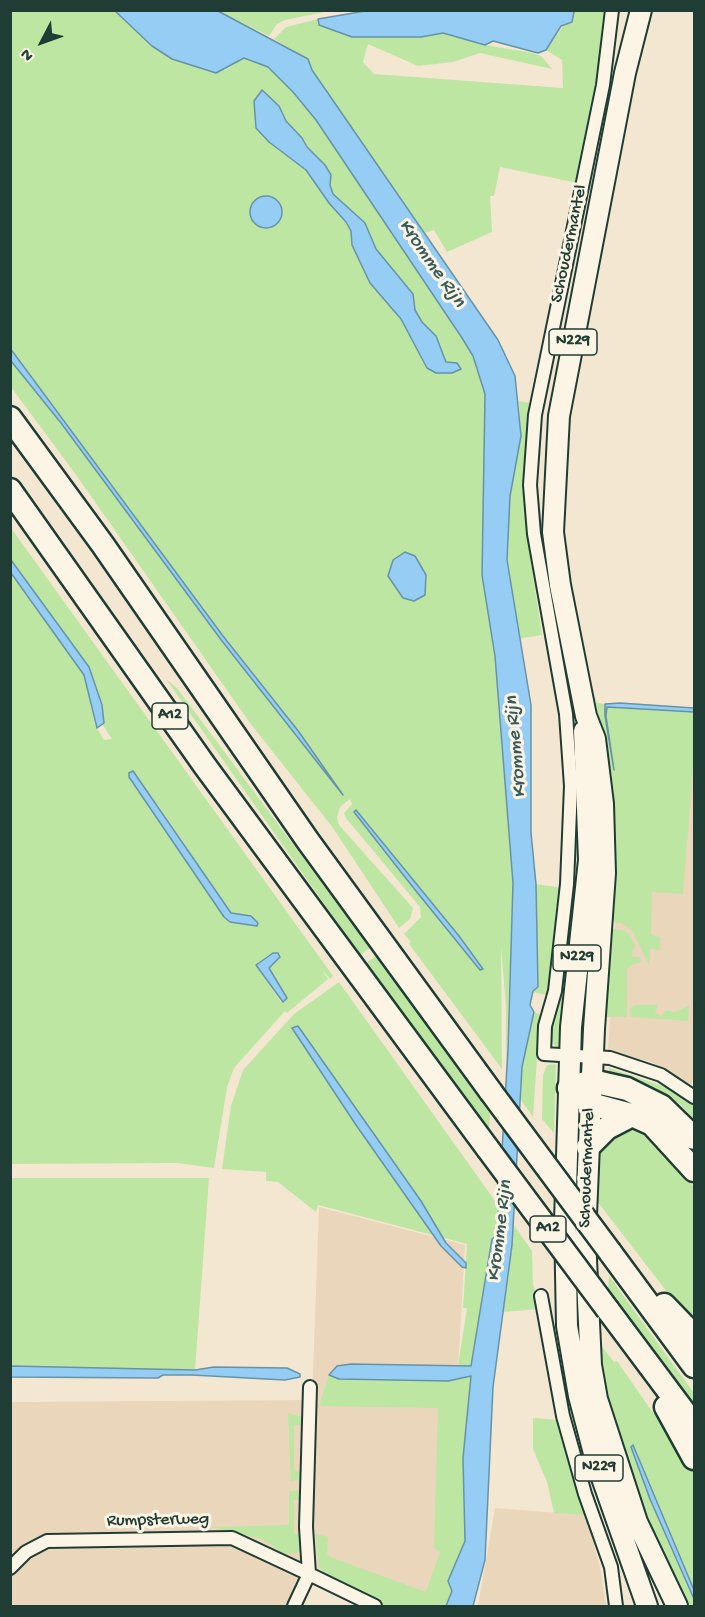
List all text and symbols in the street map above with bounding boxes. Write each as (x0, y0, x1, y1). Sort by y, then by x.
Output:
north arrow (12, 12, 72, 72)
text: N (17, 44, 39, 64)
street label: Schoudermantel (547, 183, 593, 305)
water label: Kromme Rijn (392, 215, 470, 313)
road number: N229 (549, 329, 597, 355)
water label: Kromme Rijn (501, 695, 533, 799)
road number: A12 (152, 703, 188, 729)
road number: N229 (553, 945, 601, 971)
street label: Schoudermantel (575, 1108, 601, 1228)
water label: Kromme Rijn (483, 1179, 519, 1283)
road number: A12 (530, 1216, 566, 1242)
road number: N229 (575, 1455, 623, 1481)
street label: Rumpsterweg (107, 1509, 209, 1533)

